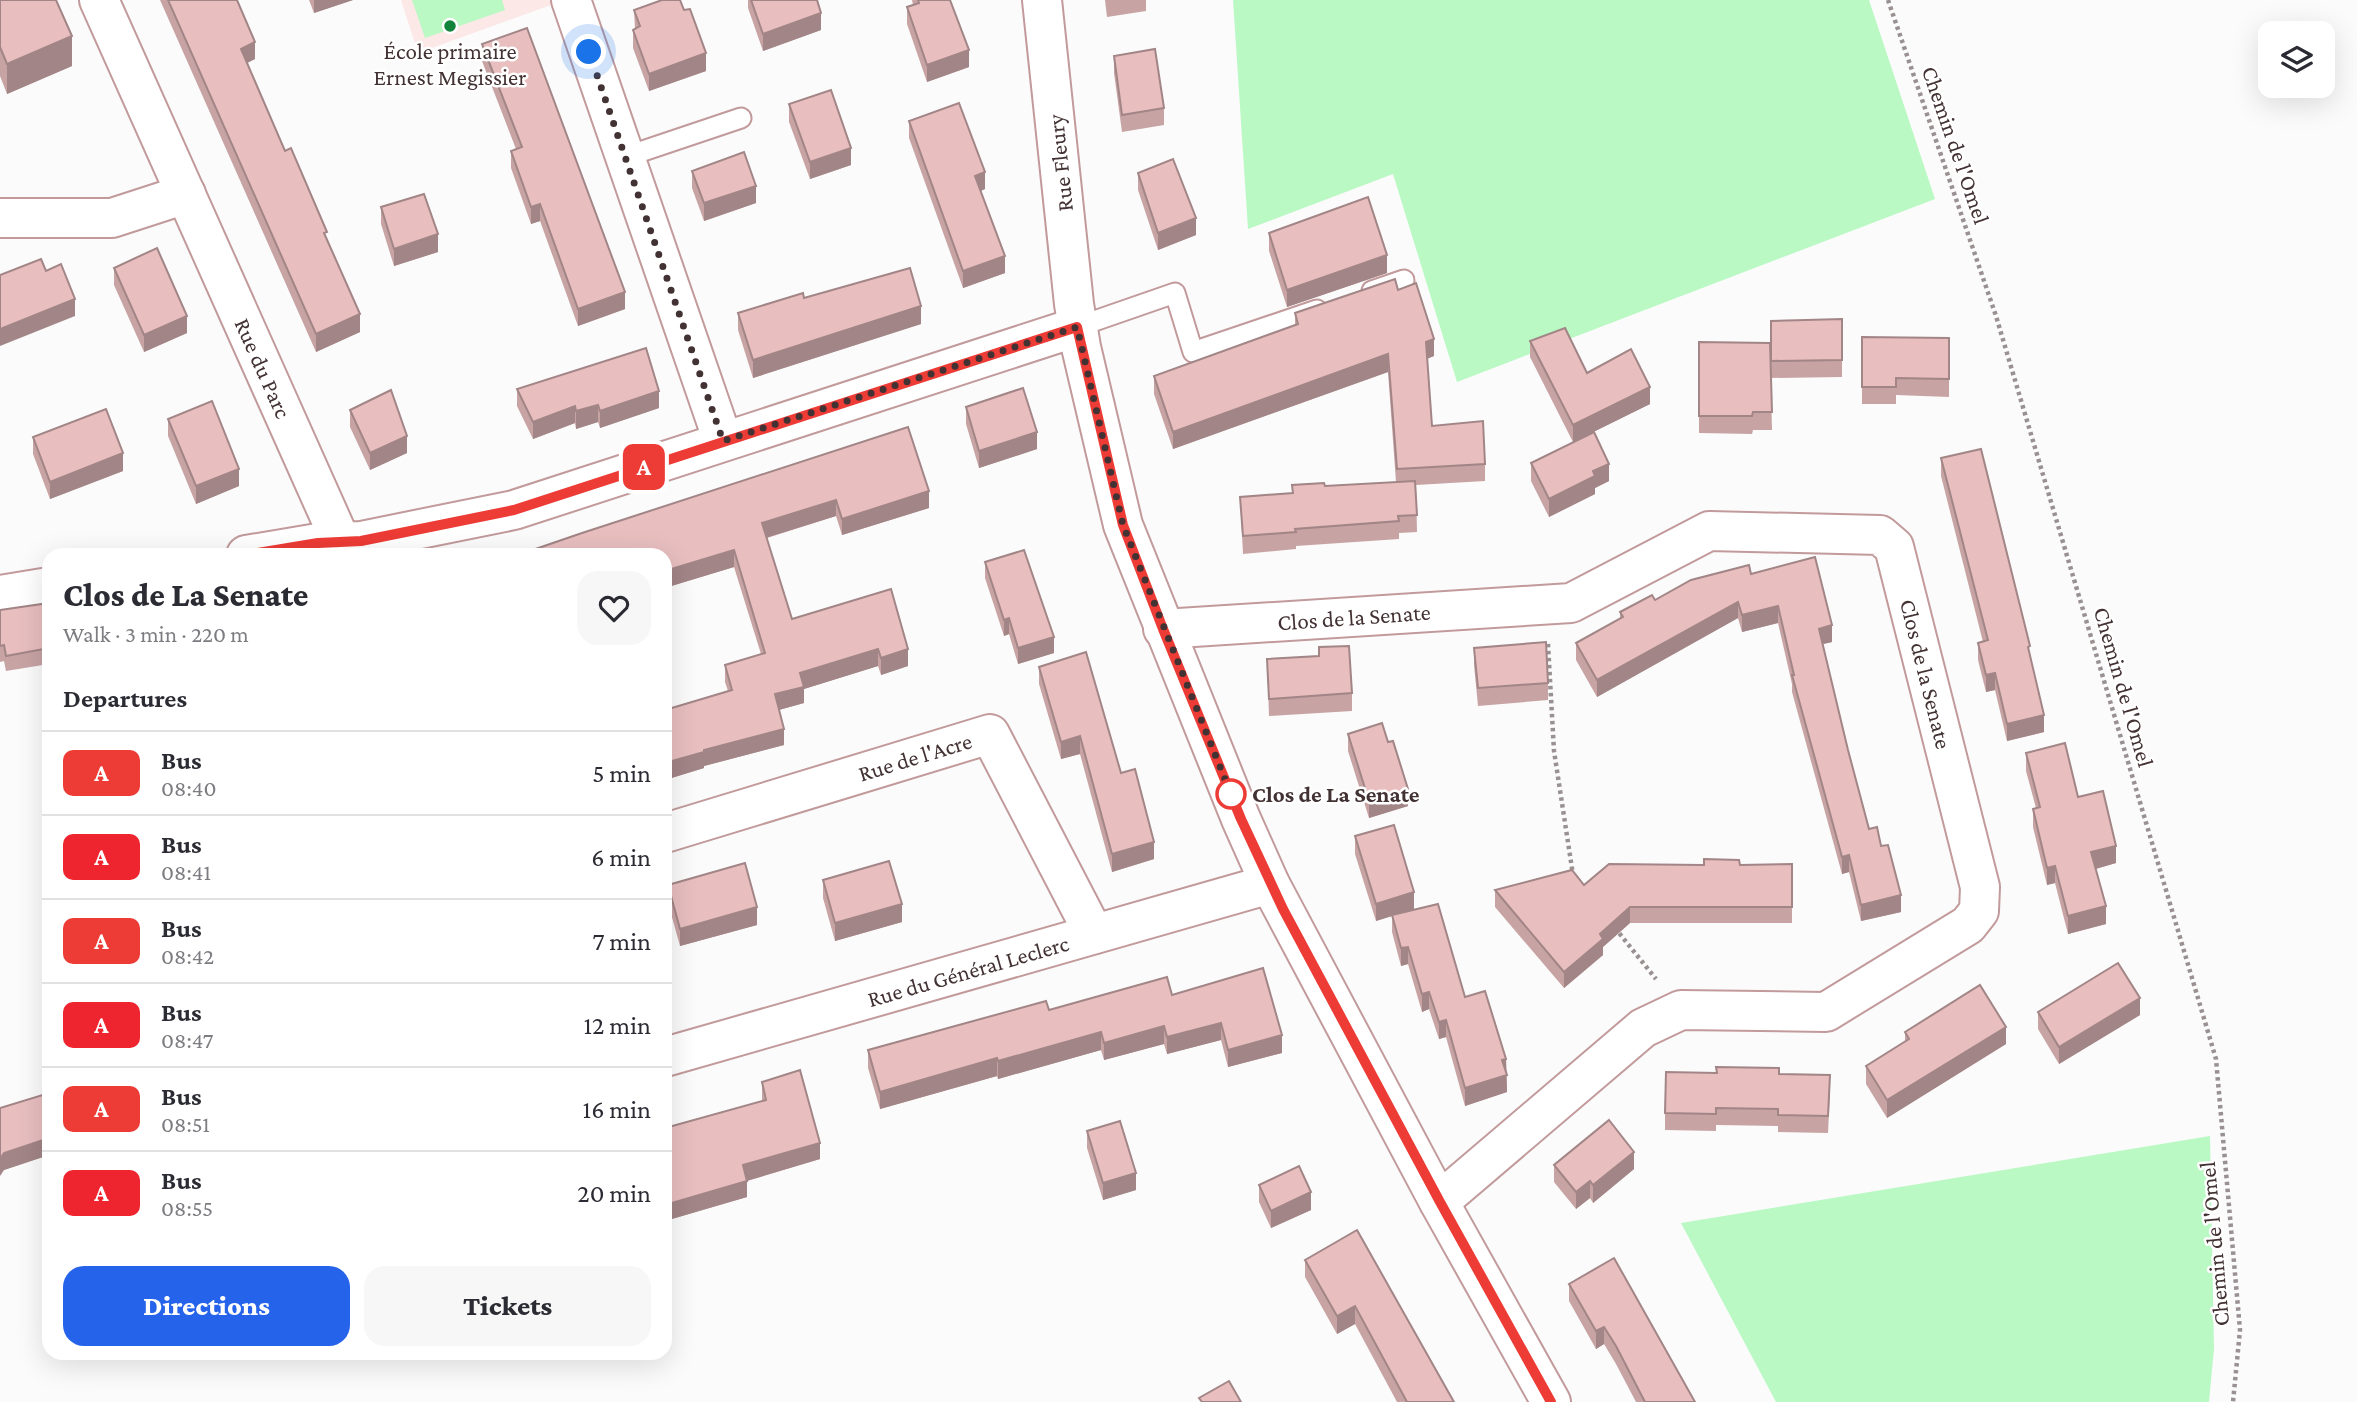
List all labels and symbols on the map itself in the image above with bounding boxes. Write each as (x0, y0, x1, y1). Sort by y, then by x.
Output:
marker: École primaire Ernest Megissier (442, 18, 458, 34)
your location (571, 34, 606, 69)
place label: École primaire Ernest Megissier (374, 38, 526, 90)
street label: Chemin de l'Omel (1917, 63, 1995, 227)
street label: Rue Fleury (1042, 113, 1078, 213)
street label: Rue du Parc (229, 314, 297, 422)
line badge: A (621, 444, 667, 490)
street label: Clos de la Senate (1895, 596, 1957, 752)
street label: Clos de la Senate (1277, 599, 1431, 635)
street label: Chemin de l'Omel (2089, 604, 2159, 770)
street label: Rue de l'Acre (855, 727, 975, 787)
marker: Clos de La Senate (1216, 779, 1246, 809)
place label: Clos de La Senate (1252, 781, 1420, 807)
street label: Rue du Général Leclerc (864, 930, 1072, 1012)
street label: Chemin de l'Omel (2194, 1161, 2234, 1327)

